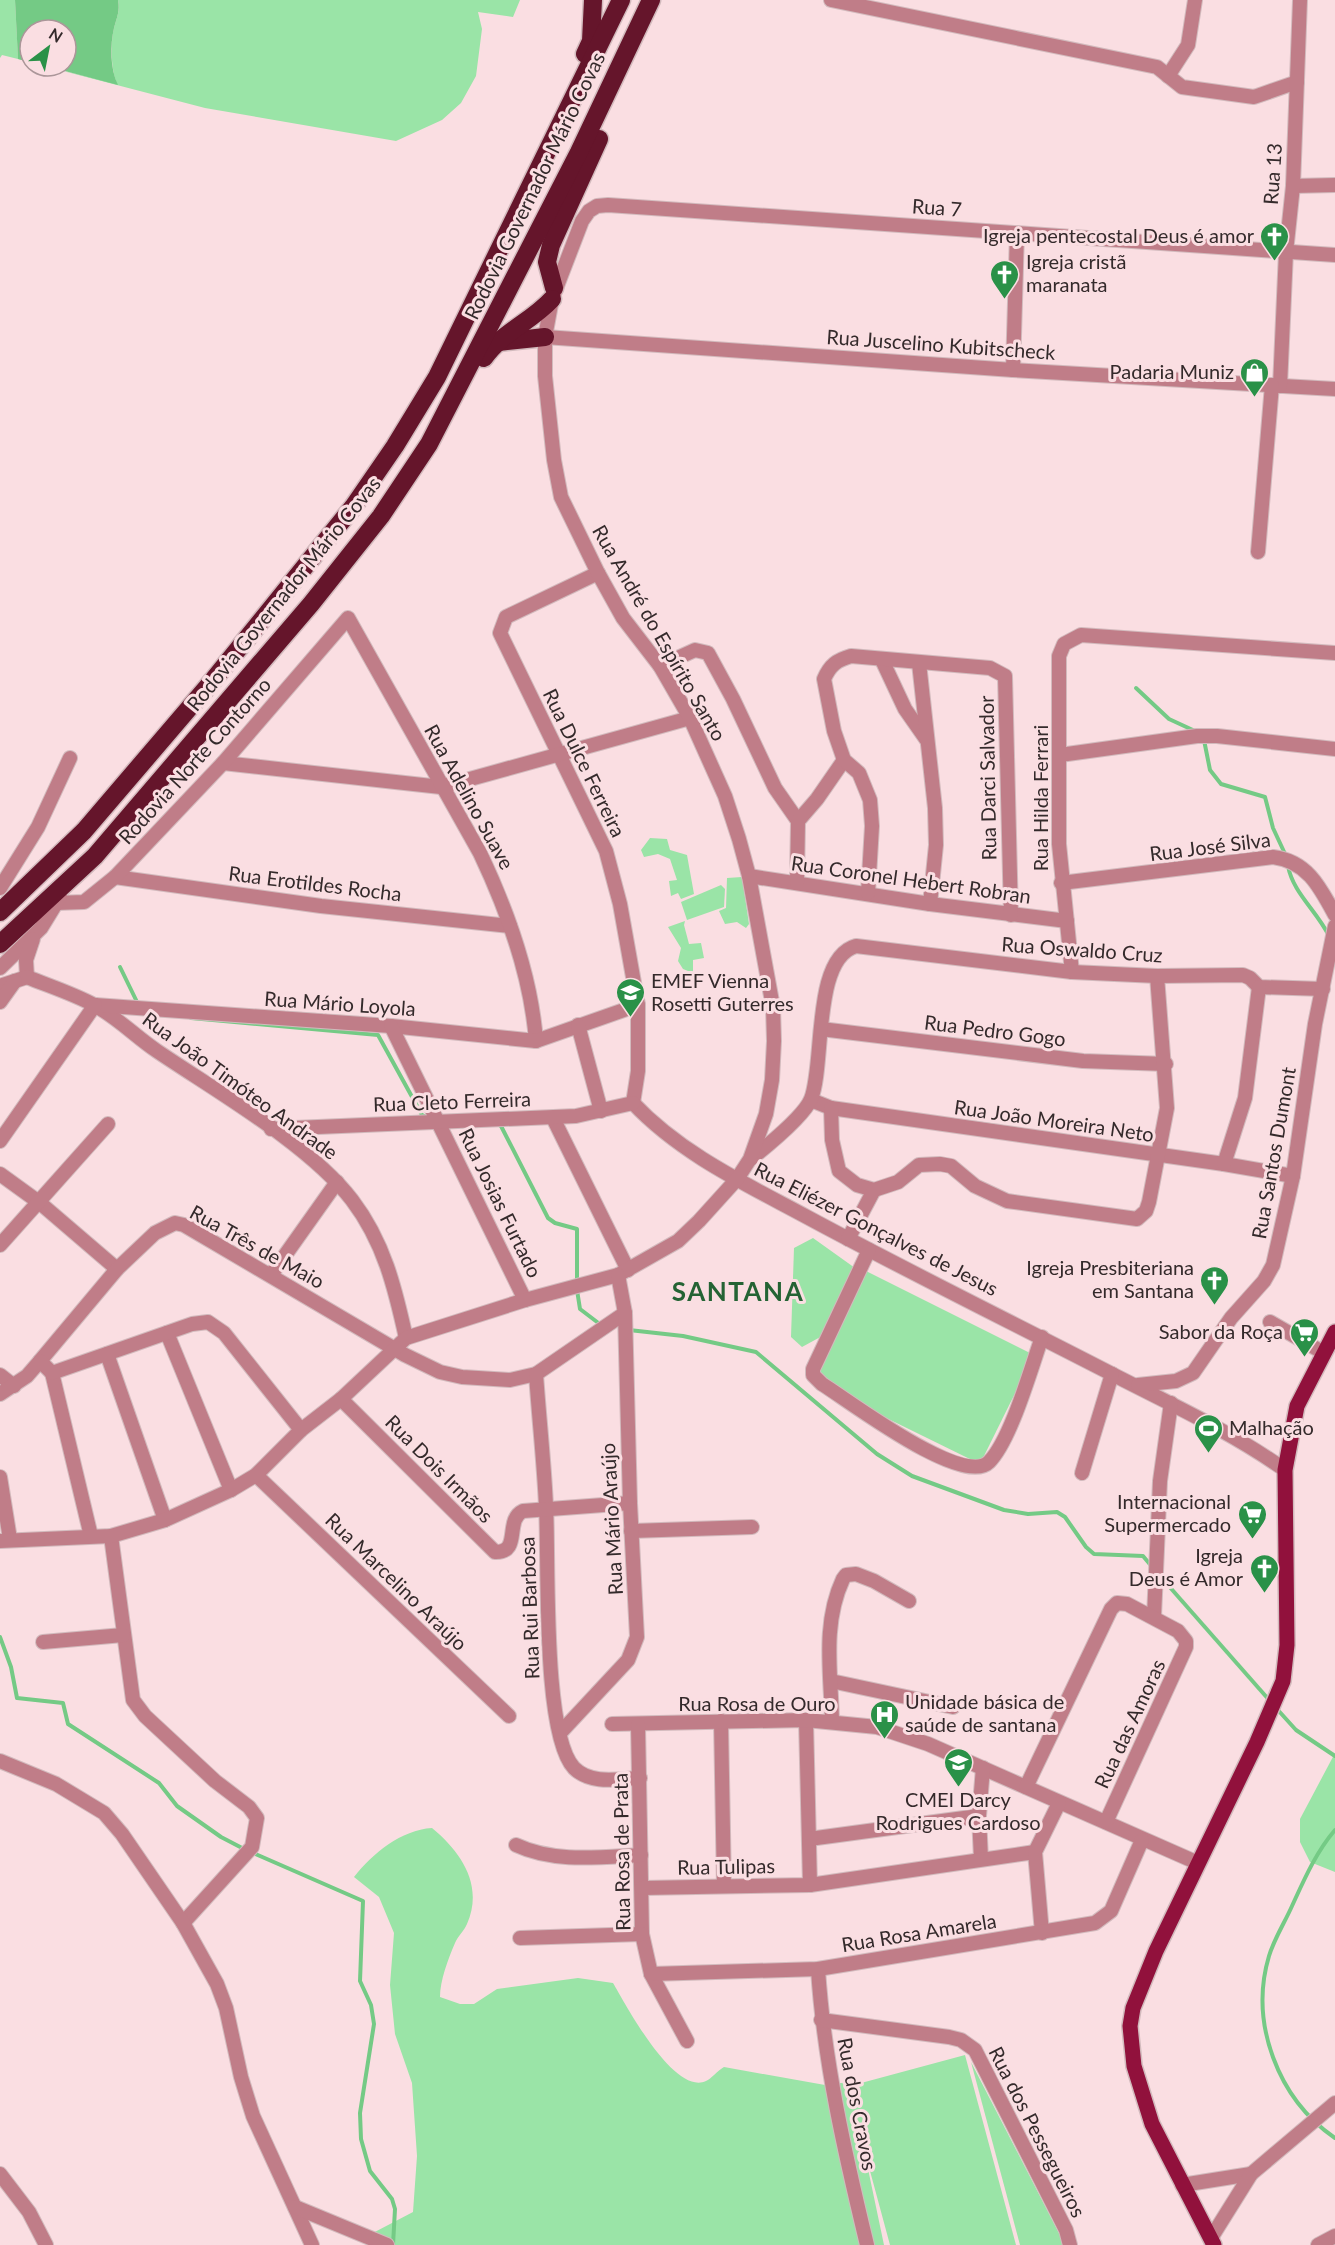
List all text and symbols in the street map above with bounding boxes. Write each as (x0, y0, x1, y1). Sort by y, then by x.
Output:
north arrow (18, 18, 78, 78)
text: N (46, 24, 66, 46)
street label: Rodovia Governador Mário Covas (459, 48, 609, 323)
street label: Rua 13 (1258, 142, 1286, 205)
street label: Rua 7 (911, 193, 963, 221)
church icon: Igreja pentecostal Deus é amor (1259, 220, 1291, 262)
place label: Igreja pentecostal Deus é amor (983, 223, 1255, 247)
place label: Igreja cristã maranata (1026, 249, 1126, 296)
church icon: Igreja cristã maranata (989, 258, 1021, 300)
street label: Rua Juscelino Kubitscheck (826, 324, 1057, 364)
shop icon: Padaria Muniz (1239, 356, 1271, 398)
place label: Padaria Muniz (1110, 359, 1234, 383)
street label: Rodovia Governador Mário Covas (181, 471, 385, 715)
street label: Rua André do Espírito Santo (588, 520, 732, 745)
street label: Rodovia Norte Contorno (113, 672, 275, 849)
street label: Rua Dulce Ferreira (539, 685, 631, 841)
street label: Rua Darci Salvador (974, 695, 1000, 861)
street label: Rua Adelino Suave (420, 720, 520, 873)
street label: Rua Hilda Ferrari (1028, 725, 1052, 871)
street label: Rua José Silva (1148, 827, 1272, 865)
street label: Rua Coronel Hebert Robran (790, 850, 1033, 908)
street label: Rua Erotildes Rocha (227, 860, 403, 906)
street label: Rua Oswaldo Cruz (1001, 931, 1163, 967)
place label: EMEF Vienna Rosetti Guterres (651, 968, 794, 1015)
school or university icon: EMEF Vienna Rosetti Guterres (614, 976, 646, 1018)
street label: Rua Mário Loyola (264, 986, 417, 1020)
street label: Rua João Timóteo Andrade (138, 1006, 343, 1164)
street label: Rua Pedro Gogo (923, 1009, 1067, 1051)
street label: Rua Santos Dumont (1246, 1065, 1300, 1241)
street label: Rua Cleto Ferreira (373, 1086, 531, 1116)
street label: Rua João Moreira Neto (953, 1094, 1156, 1146)
street label: Rua Josias Furtado (454, 1124, 547, 1281)
street label: Rua Eliézer Gonçalves de Jesus (751, 1156, 1002, 1300)
street label: Rua Três de Maio (186, 1199, 329, 1293)
place label: Igreja Presbiteriana em Santana (1026, 1255, 1194, 1302)
church icon: Igreja Presbiteriana em Santana (1199, 1264, 1231, 1306)
district label: SANTANA (672, 1275, 804, 1307)
supermarket icon: Sabor da Roça (1288, 1316, 1320, 1358)
place label: Sabor da Roça (1159, 1319, 1283, 1343)
street label: Rua Dois Irmãos (381, 1409, 499, 1527)
sports icon: Malhação (1192, 1412, 1224, 1454)
place label: Malhação (1229, 1415, 1314, 1439)
street label: Rua Mário Araújo (595, 1442, 627, 1596)
place label: Internacional Supermercado (1104, 1489, 1231, 1536)
supermarket icon: Internacional Supermercado (1236, 1498, 1268, 1540)
street label: Rua Marcelino Araújo (321, 1507, 473, 1655)
street label: Rua Rui Barbosa (515, 1536, 543, 1680)
place label: Igreja Deus é Amor (1129, 1543, 1244, 1590)
church icon: Igreja Deus é Amor (1248, 1552, 1280, 1594)
street label: Rua das Amoras (1089, 1655, 1169, 1792)
place label: Unidade básica de saúde de santana (905, 1689, 1064, 1736)
street label: Rua Rosa de Ouro (678, 1691, 836, 1715)
hospital icon: Unidade básica de saúde de santana (868, 1698, 900, 1740)
school or university icon: CMEI Darcy Rodrigues Cardoso (942, 1746, 974, 1788)
street label: Rua Rosa de Prata (608, 1773, 634, 1931)
place label: CMEI Darcy Rodrigues Cardoso (875, 1787, 1041, 1834)
street label: Rua Tulipas (677, 1853, 775, 1879)
street label: Rua Rosa Amarela (840, 1908, 998, 1956)
street label: Rua dos Cravos (833, 2035, 883, 2172)
street label: Rua dos Pessegueiros (984, 2042, 1091, 2221)

